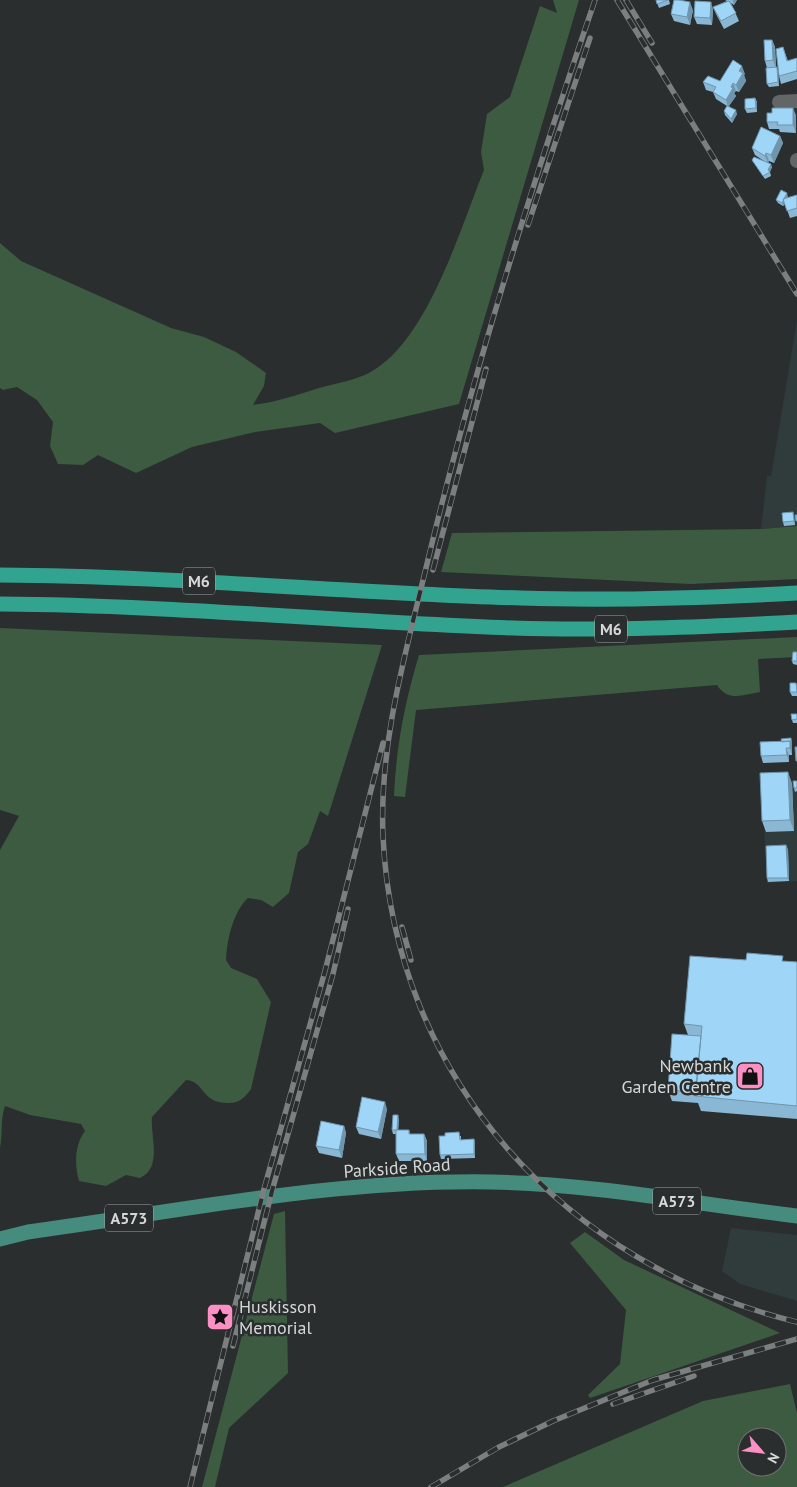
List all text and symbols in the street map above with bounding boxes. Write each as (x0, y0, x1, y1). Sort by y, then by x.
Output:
road number: M6 (183, 568, 215, 594)
road number: M6 (595, 616, 627, 642)
place label: Newbank Garden Centre (621, 1054, 731, 1098)
shop icon: Newbank Garden Centre (735, 1061, 765, 1091)
street label: Parkside Road (343, 1152, 451, 1183)
road number: A573 (653, 1188, 701, 1214)
road number: A573 (105, 1204, 153, 1232)
place label: Huskisson Memorial (239, 1295, 316, 1339)
place icon: Huskisson Memorial (205, 1302, 235, 1332)
north arrow (737, 1427, 787, 1477)
text: N (763, 1450, 784, 1466)

